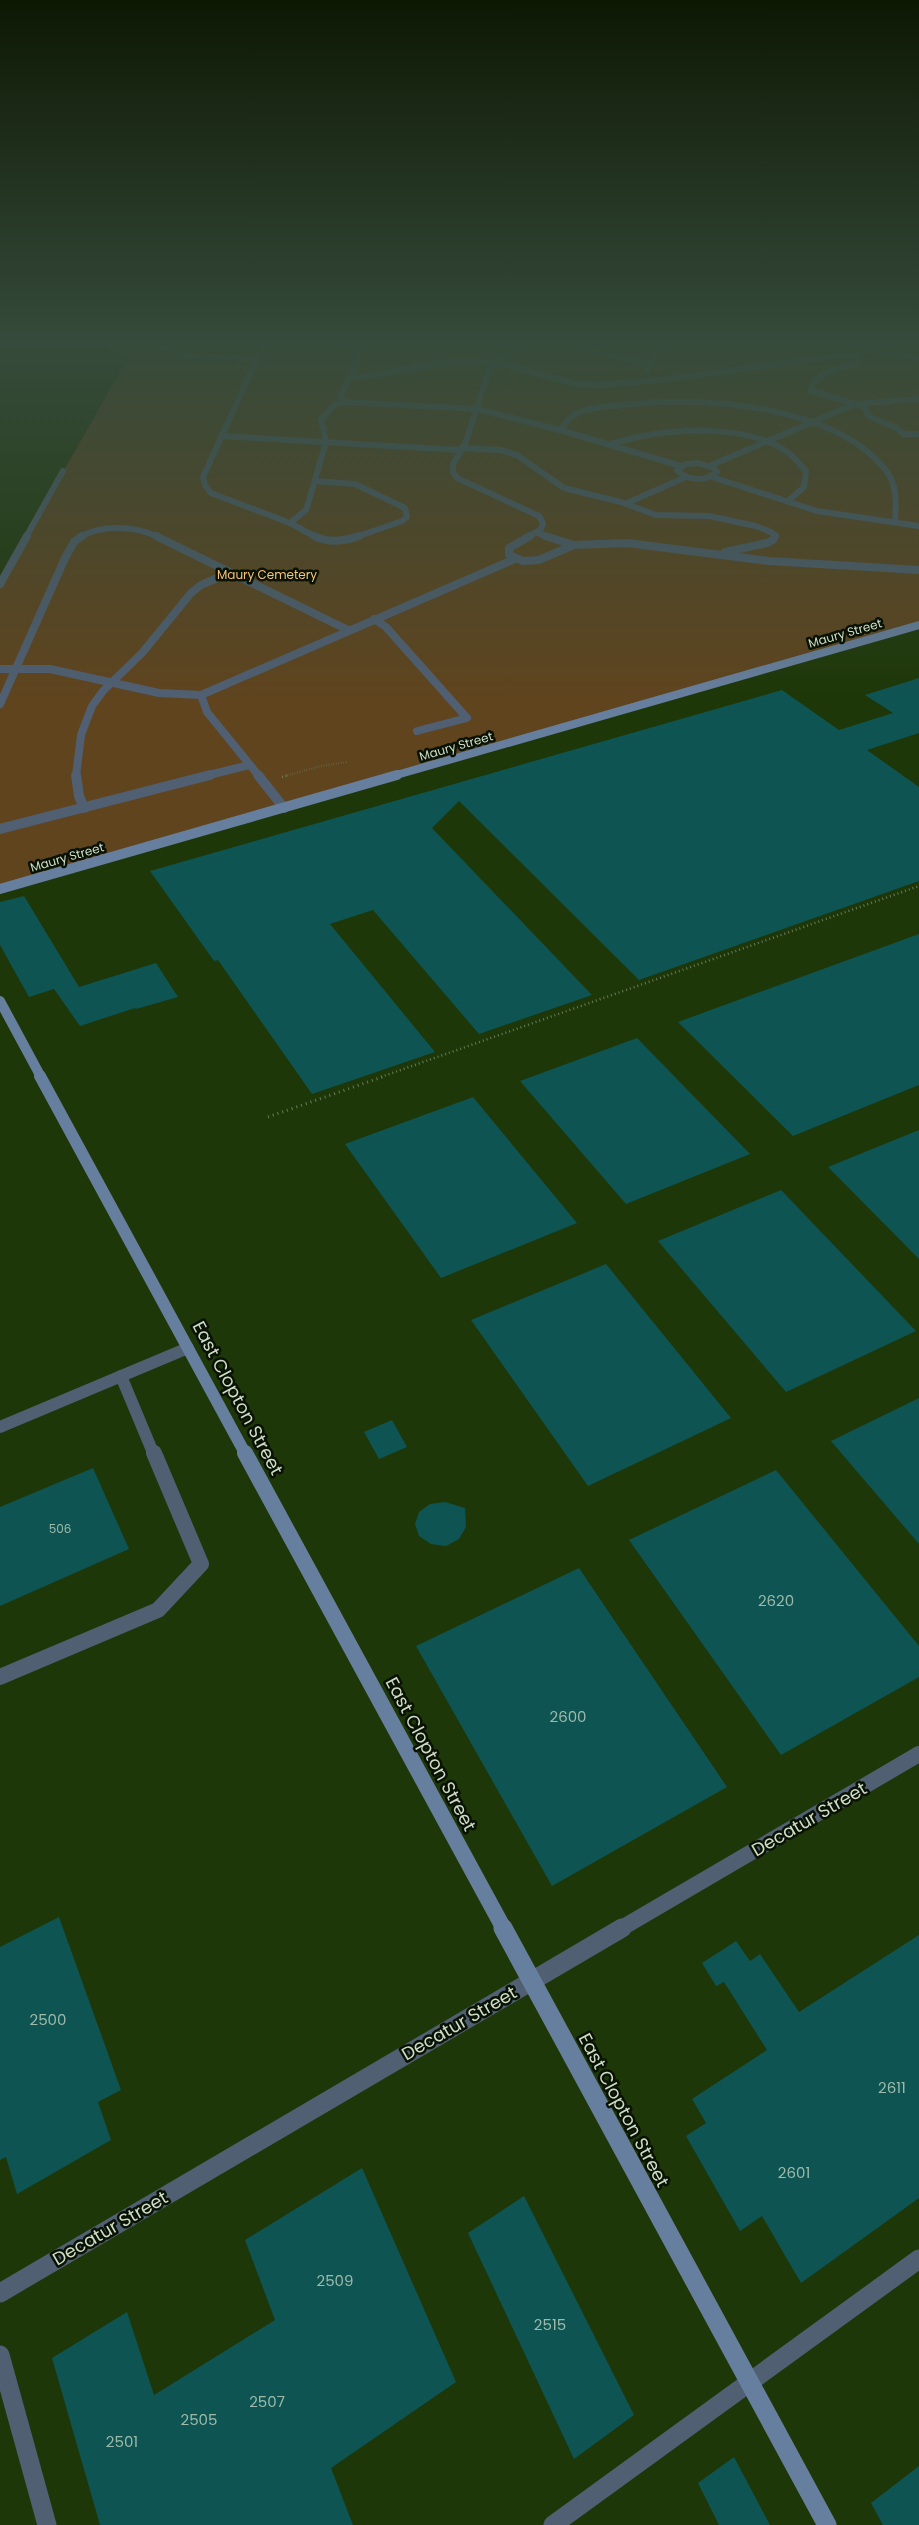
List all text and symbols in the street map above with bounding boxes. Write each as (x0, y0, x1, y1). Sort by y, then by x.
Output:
park label: Maury Cemetery (217, 566, 317, 583)
street label: Maury Street (806, 614, 884, 652)
street label: Maury Street (417, 727, 495, 765)
street label: Maury Street (28, 838, 106, 876)
street label: East Clopton Street (187, 1317, 289, 1479)
house number: 506 (49, 1520, 71, 1537)
house number: 2620 (758, 1590, 794, 1611)
street label: East Clopton Street (380, 1673, 482, 1835)
house number: 2600 (550, 1706, 587, 1727)
street label: Decatur Street (747, 1776, 871, 1862)
street label: Decatur Street (397, 1980, 521, 2066)
house number: 2500 (30, 2009, 66, 2030)
street label: East Clopton Street (573, 2029, 675, 2191)
house number: 2611 (878, 2077, 906, 2098)
house number: 2601 (778, 2162, 810, 2183)
street label: Decatur Street (48, 2185, 172, 2271)
house number: 2509 (317, 2270, 353, 2291)
house number: 2515 (534, 2314, 566, 2335)
house number: 2507 (249, 2391, 285, 2412)
house number: 2505 (181, 2409, 217, 2430)
house number: 2501 (106, 2431, 138, 2452)

